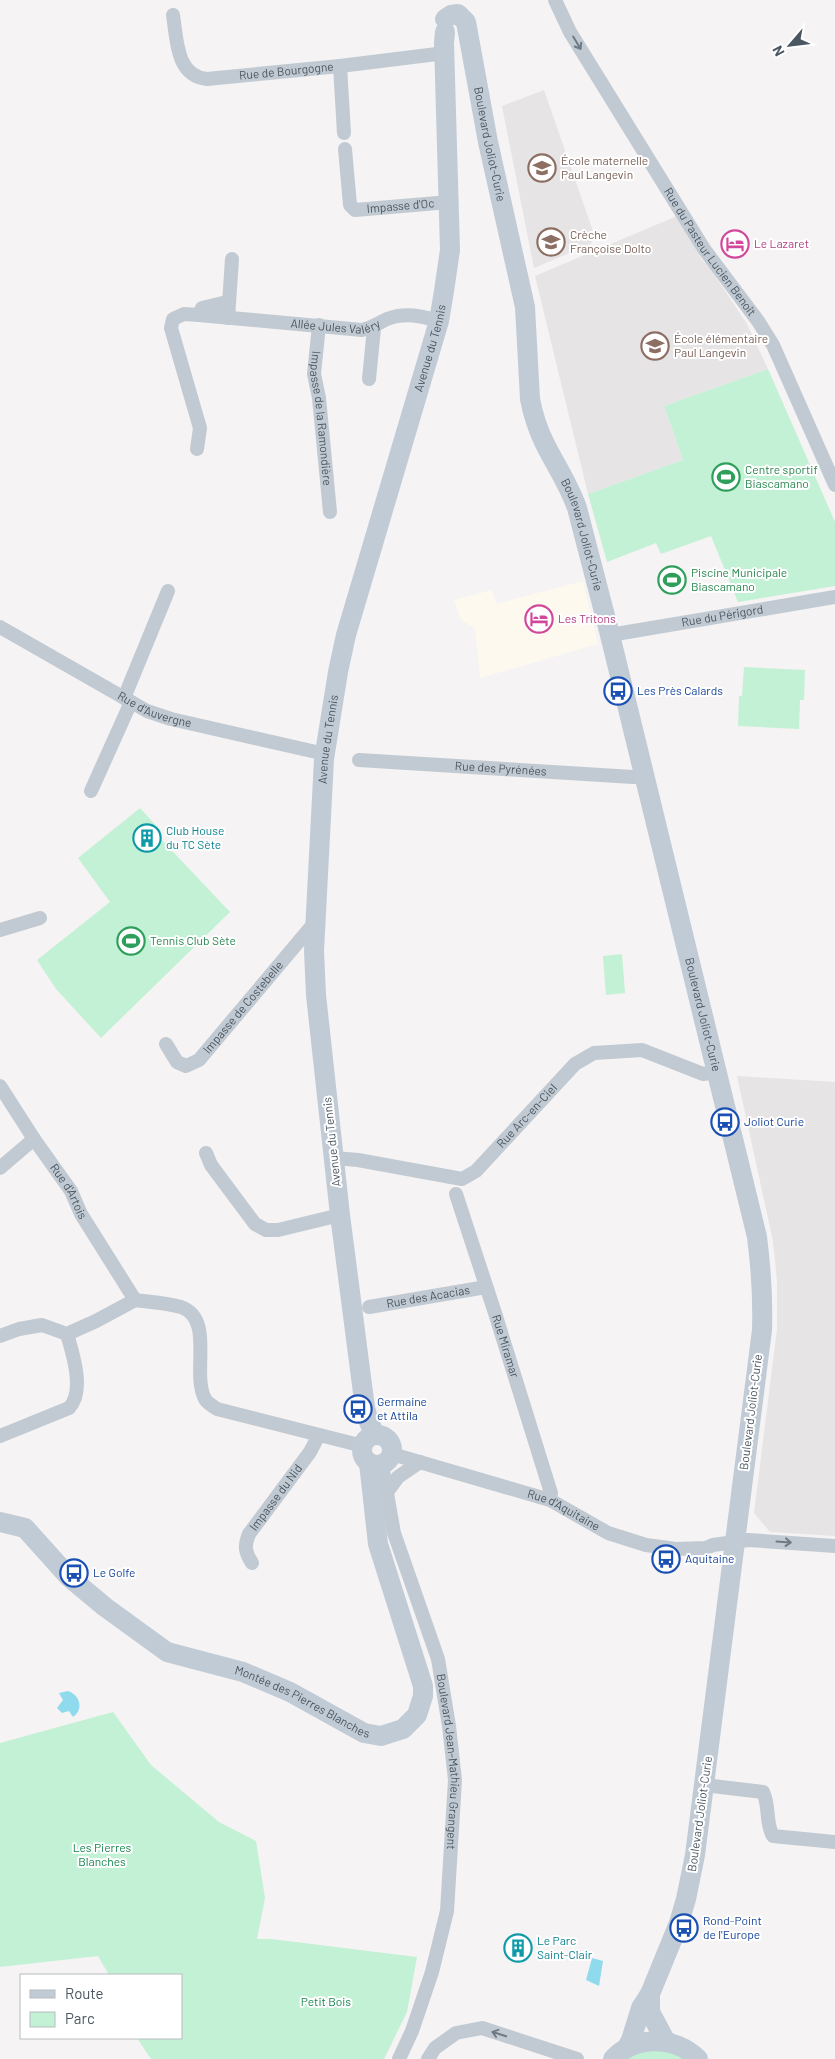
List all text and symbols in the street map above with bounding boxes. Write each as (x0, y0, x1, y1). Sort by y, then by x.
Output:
north arrow (765, 20, 815, 70)
one-way arrow (573, 36, 583, 50)
text: N (768, 43, 788, 59)
street label: Rue de Bourgogne (238, 59, 334, 82)
street label: Boulevard Joliot-Curie (472, 85, 509, 203)
school or university icon: École maternelle Paul Langevin (527, 153, 557, 183)
place label: École maternelle Paul Langevin (561, 153, 648, 181)
street label: Rue du Pasteur Lucien Benoît (662, 185, 760, 318)
street label: Impasse d'Oc (366, 195, 435, 215)
school or university icon: Crèche Françoise Dolto (536, 227, 566, 257)
place label: Crèche Françoise Dolto (570, 227, 651, 255)
hotel icon: Le Lazaret (720, 229, 750, 259)
place label: Le Lazaret (754, 236, 809, 250)
street label: Avenue du Tennis (410, 303, 448, 393)
street label: Allée Jules Valéry (290, 315, 383, 336)
school or university icon: École élémentaire Paul Langevin (640, 331, 670, 361)
place label: École élémentaire Paul Langevin (674, 331, 768, 359)
street label: Impasse de la Ramondière (308, 350, 335, 486)
sports icon: Centre sportif Biascamano (711, 462, 741, 492)
place label: Centre sportif Biascamano (745, 462, 818, 490)
street label: Boulevard Joliot-Curie (559, 476, 606, 592)
sports icon: Piscine Municipale Biascamano (657, 565, 687, 595)
place label: Piscine Municipale Biascamano (691, 565, 787, 593)
street label: Rue du Périgord (680, 601, 764, 629)
hotel icon: Les Tritons (524, 604, 554, 634)
place label: Les Tritons (558, 611, 616, 625)
bus stop icon: Les Près Calards (603, 676, 633, 706)
place label: Les Près Calards (637, 683, 723, 697)
street label: Rue d'Auvergne (115, 688, 193, 729)
street label: Avenue du Tennis (315, 693, 340, 784)
street label: Rue des Pyrénées (454, 758, 547, 778)
building icon: Club House du TC Sète (132, 823, 162, 853)
place label: Club House du TC Sète (166, 823, 224, 851)
sports icon: Tennis Club Sète (116, 926, 146, 956)
place label: Tennis Club Sète (150, 933, 236, 947)
street label: Boulevard Joliot-Curie (683, 956, 724, 1073)
street label: Impasse de Costebelle (200, 958, 285, 1056)
street label: Rue Arc-en-Ciel (493, 1080, 559, 1150)
street label: Avenue du Tennis (319, 1096, 343, 1188)
bus stop icon: Joliot Curie (710, 1107, 740, 1137)
place label: Joliot Curie (744, 1114, 804, 1128)
street label: Rue d'Artois (48, 1161, 90, 1222)
street label: Rue des Acacias (385, 1282, 471, 1310)
street label: Rue Miramar (490, 1313, 523, 1380)
street label: Boulevard Joliot-Curie (736, 1353, 764, 1471)
bus stop icon: Germaine et Attila (343, 1394, 373, 1424)
place label: Germaine et Attila (377, 1394, 427, 1422)
street label: Impasse du Nid (246, 1461, 304, 1533)
street label: Rue d'Aquitaine (526, 1486, 603, 1533)
one-way arrow (776, 1538, 792, 1547)
bus stop icon: Aquitaine (651, 1544, 681, 1574)
place label: Aquitaine (685, 1551, 735, 1565)
bus stop icon: Le Golfe (59, 1558, 89, 1588)
place label: Le Golfe (93, 1565, 135, 1579)
street label: Montée des Pierres Blanches (233, 1662, 371, 1740)
street label: Boulevard Jean-Mathieu Grangent (435, 1673, 463, 1850)
street label: Boulevard Joliot-Curie (684, 1755, 714, 1873)
park label: Les Pierres Blanches (73, 1840, 132, 1868)
bus stop icon: Rond-Point de l'Europe (669, 1913, 699, 1943)
place label: Rond-Point de l'Europe (703, 1913, 762, 1941)
building icon: Le Parc Saint-Clair (503, 1933, 533, 1963)
place label: Le Parc Saint-Clair (537, 1933, 593, 1961)
legend (20, 1974, 182, 2039)
text: Route (65, 1984, 104, 2002)
park label: Petit Bois (301, 1994, 351, 2008)
text: Parc (65, 2009, 95, 2027)
one-way arrow (491, 2029, 507, 2038)

